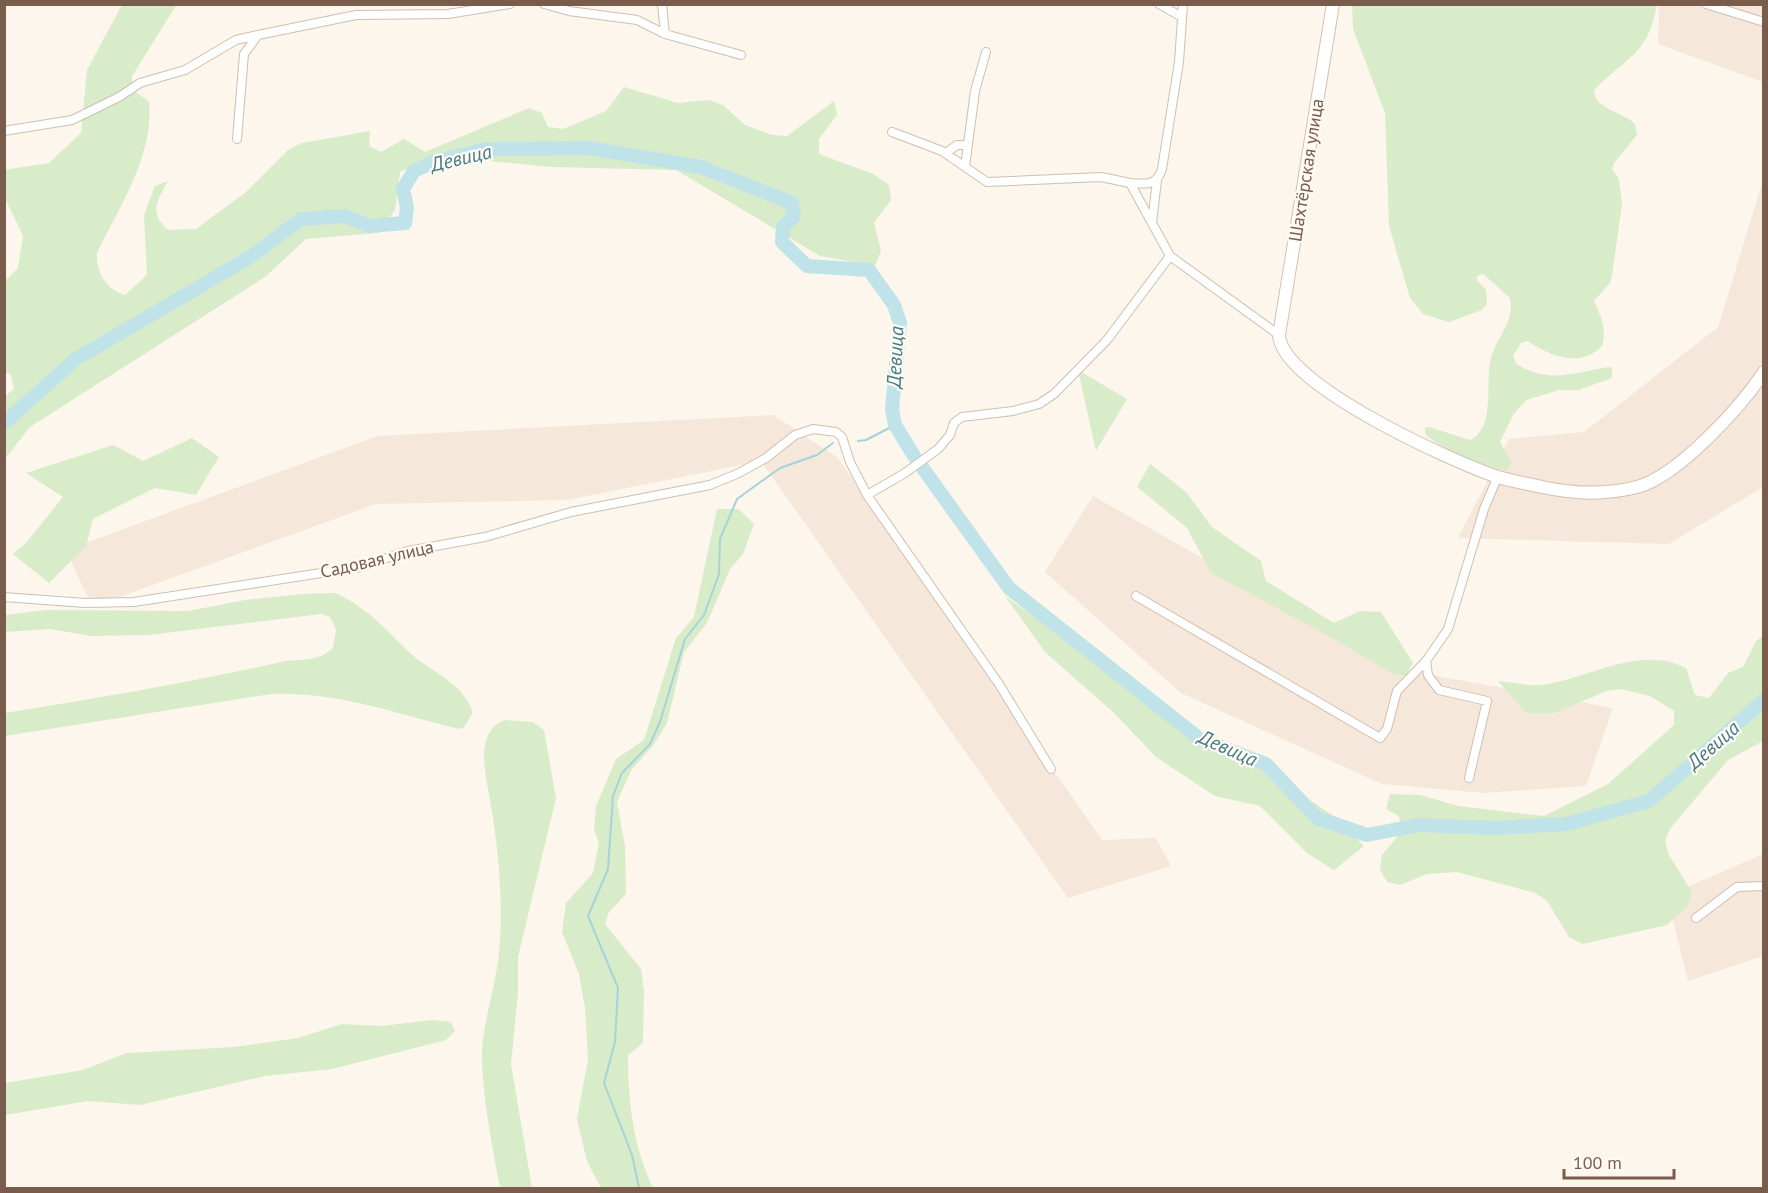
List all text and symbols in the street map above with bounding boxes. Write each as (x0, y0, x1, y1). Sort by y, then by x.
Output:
street label: Шахтёрская улица (1283, 97, 1329, 243)
water label: Девица (426, 138, 494, 178)
water label: Девица (880, 325, 910, 390)
street label: Садовая улица (318, 535, 436, 583)
water label: Девица (1680, 715, 1745, 776)
water label: Девица (1193, 723, 1262, 773)
scale bar (1564, 1142, 1674, 1180)
text: 100 m (1573, 1151, 1622, 1174)

